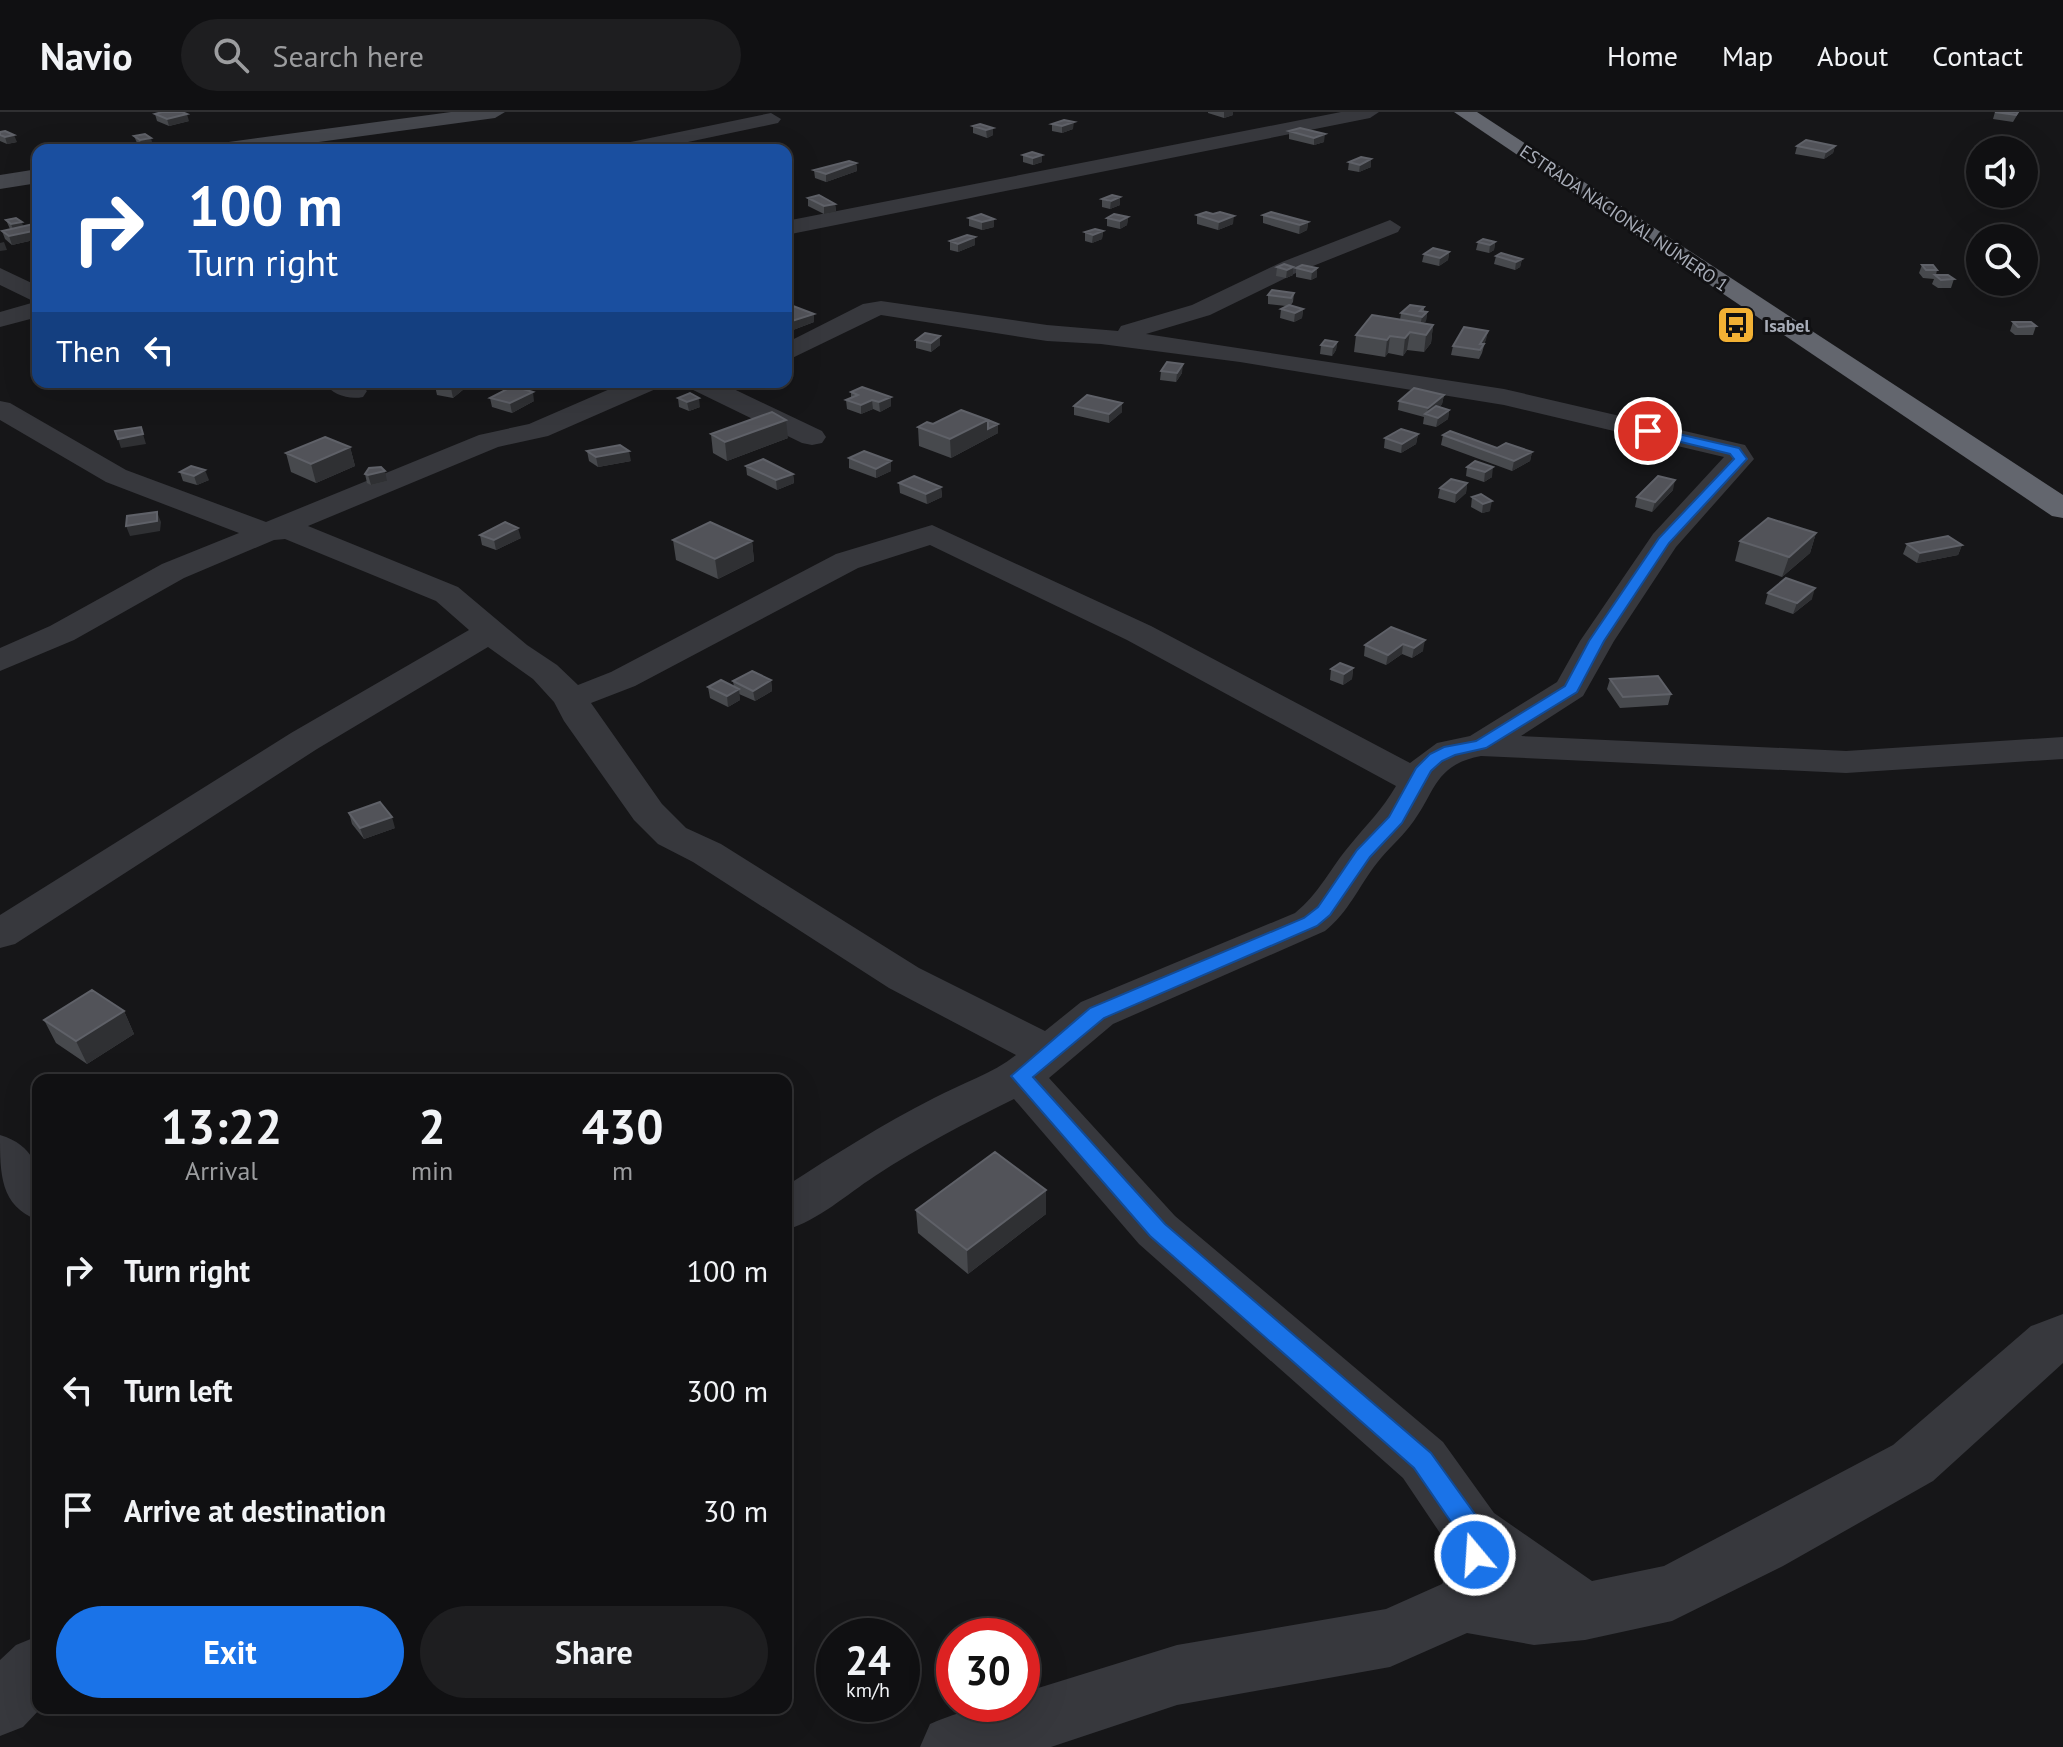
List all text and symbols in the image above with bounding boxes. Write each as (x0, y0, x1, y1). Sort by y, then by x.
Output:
search box (181, 19, 741, 91)
text: Navio (40, 31, 133, 80)
icon: search (209, 33, 253, 77)
text: Search here (273, 36, 424, 75)
text: Home (1607, 37, 1678, 74)
text: Map (1722, 37, 1773, 74)
text: About (1817, 37, 1888, 74)
text: Contact (1932, 37, 2023, 74)
map controls (1966, 136, 2038, 296)
button: sound (1966, 136, 2038, 208)
street label: ESTRADA NACIONAL NÚMERO 1 (1515, 140, 1733, 296)
text: 100 m (188, 169, 343, 241)
icon: right (56, 176, 160, 280)
button: search (1966, 224, 2038, 296)
text: Turn right (188, 239, 338, 286)
bus stop icon: Isabel (1715, 304, 1757, 346)
place label: Isabel (1764, 314, 1810, 337)
icon: left (137, 328, 181, 372)
text: Then (56, 331, 121, 370)
pin (1614, 397, 1682, 465)
icon: arrive (1626, 409, 1670, 453)
text: 13:22 (161, 1095, 282, 1157)
text: 2 (418, 1095, 446, 1157)
text: 430 (582, 1095, 663, 1157)
text: Arrival (185, 1154, 258, 1187)
text: min (411, 1154, 453, 1187)
text: m (612, 1154, 633, 1187)
icon: right (56, 1248, 100, 1292)
text: Turn right (124, 1251, 250, 1290)
text: 100 m (687, 1251, 768, 1290)
icon: left (56, 1368, 100, 1412)
text: Turn left (124, 1371, 232, 1410)
text: 300 m (687, 1371, 768, 1410)
icon: arrive (56, 1488, 100, 1532)
text: Arrive at destination (124, 1491, 386, 1530)
text: 30 m (703, 1491, 768, 1530)
position arrow (1433, 1513, 1517, 1597)
button: Exit (56, 1606, 404, 1698)
button: Share (420, 1606, 768, 1698)
speed limit sign: 30 (936, 1618, 1040, 1722)
text: 24 (845, 1634, 891, 1686)
text: km/h (846, 1677, 890, 1703)

